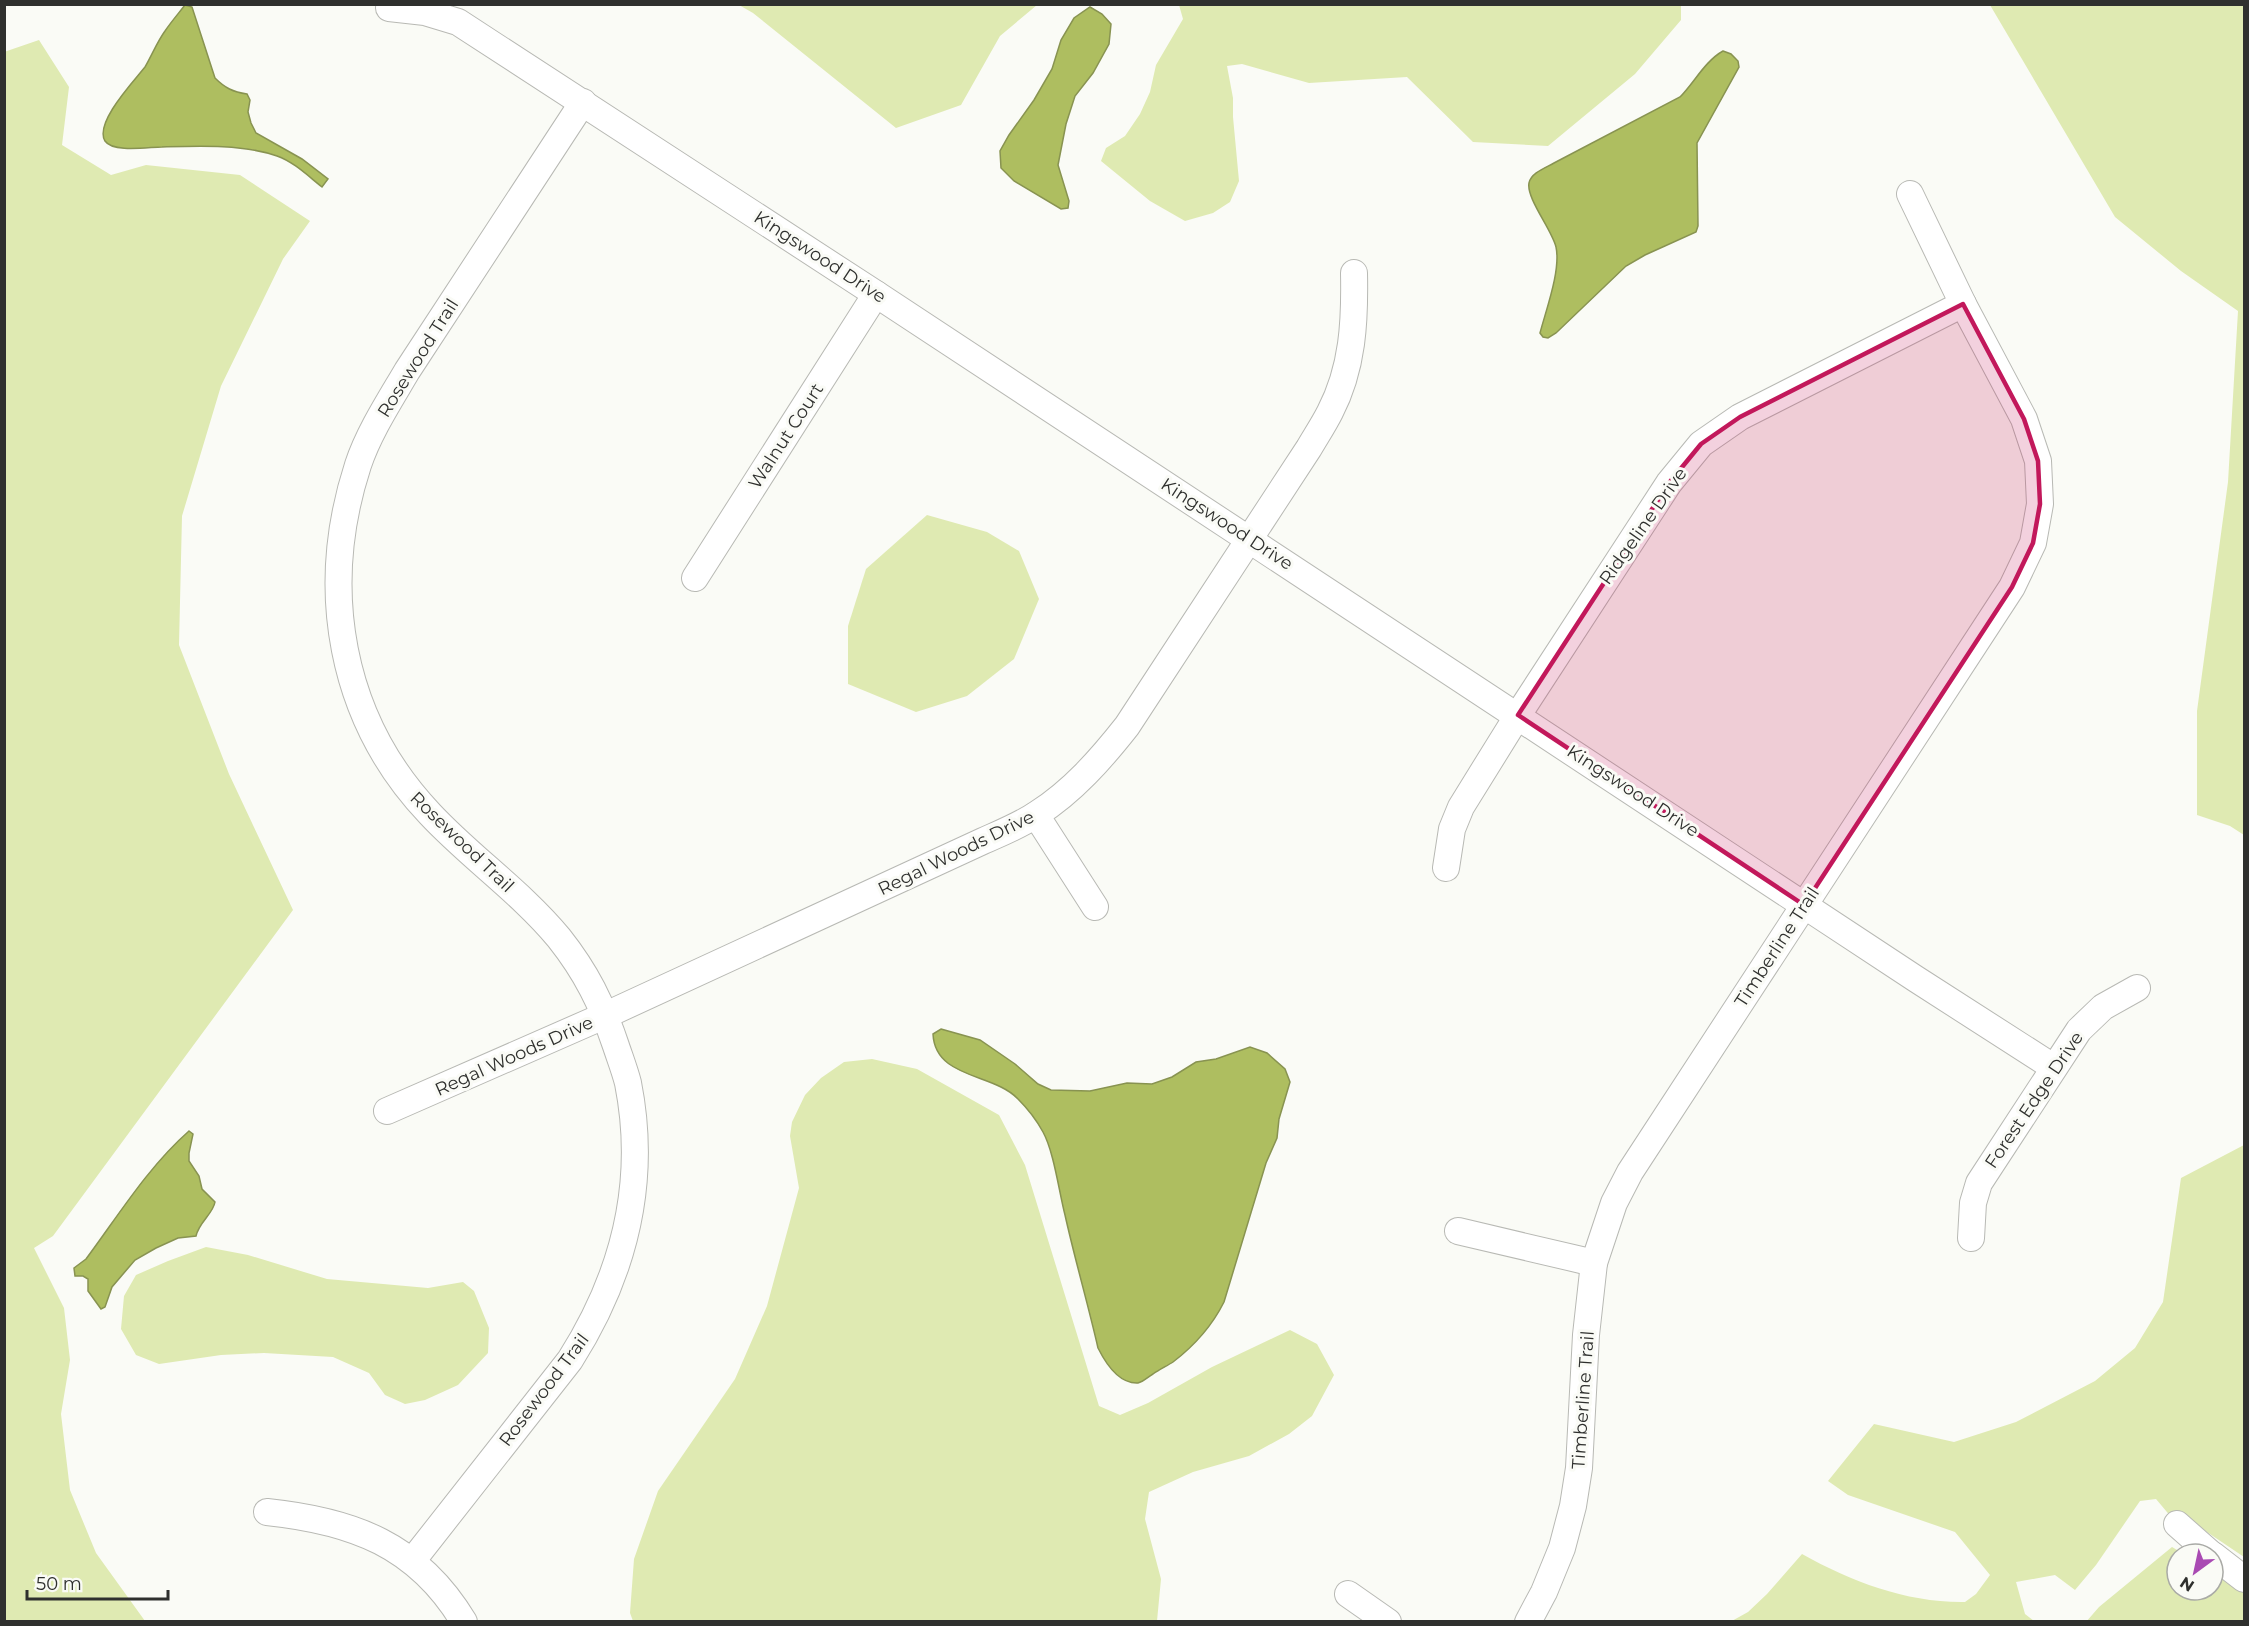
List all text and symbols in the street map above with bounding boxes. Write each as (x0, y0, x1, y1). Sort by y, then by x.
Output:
street label: Kingswood Drive (750, 206, 890, 308)
street label: Rosewood Trail (373, 295, 463, 421)
street label: Walnut Court (744, 379, 828, 493)
street label: Ridgeline Drive (1594, 463, 1692, 589)
street label: Kingswood Drive (1157, 473, 1297, 575)
street label: Kingswood Drive (1563, 740, 1703, 842)
street label: Rosewood Trail (406, 787, 518, 897)
street label: Regal Woods Drive (874, 806, 1038, 900)
street label: Timberline Trail (1730, 883, 1824, 1011)
street label: Regal Woods Drive (431, 1011, 597, 1101)
street label: Forest Edge Drive (1980, 1027, 2088, 1173)
street label: Rosewood Trail (494, 1329, 594, 1451)
street label: Timberline Trail (1567, 1330, 1599, 1470)
north arrow (2165, 1542, 2225, 1602)
scale bar (27, 1563, 168, 1601)
text: 50 m (36, 1573, 82, 1595)
text: N (2177, 1573, 2198, 1596)

